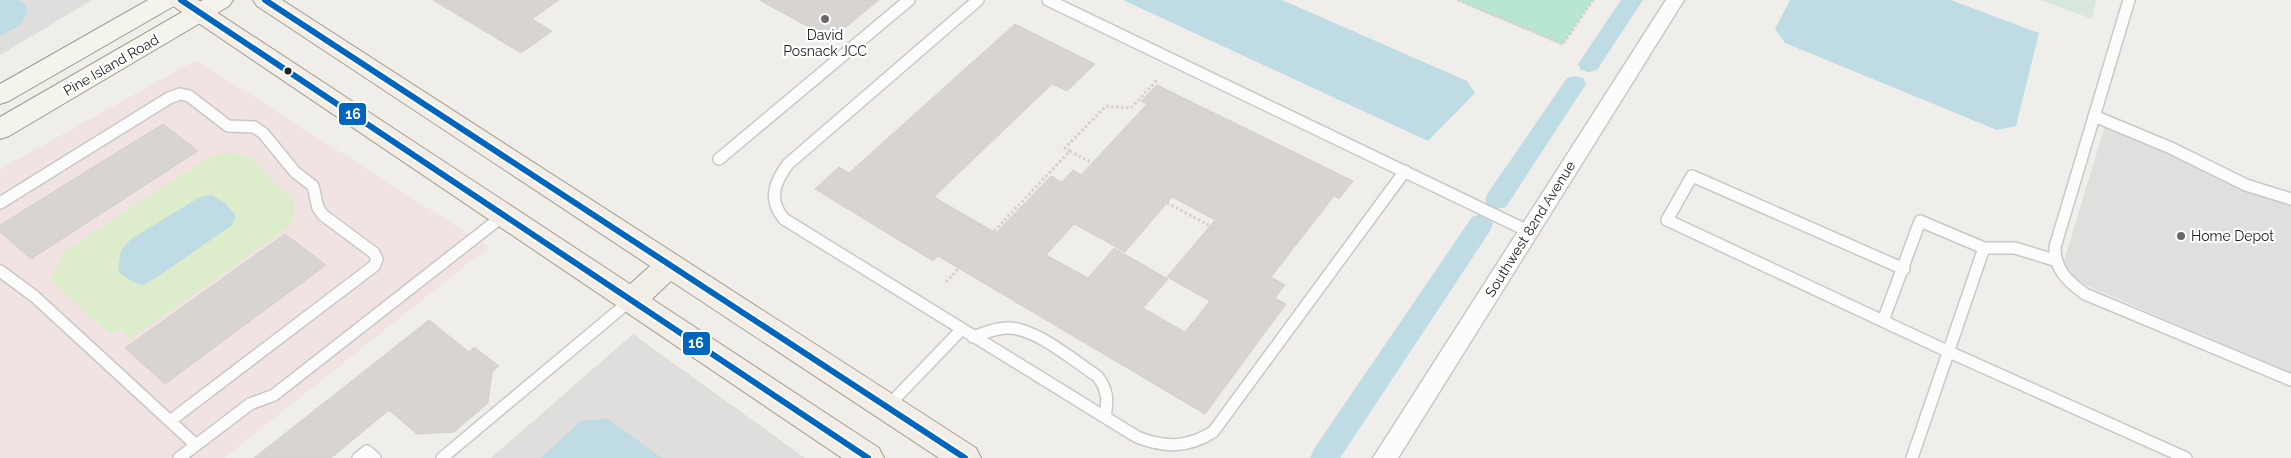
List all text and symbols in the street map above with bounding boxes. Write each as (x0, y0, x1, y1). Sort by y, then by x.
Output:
marker: David Posnack JCC (819, 13, 831, 25)
place label: David Posnack JCC (783, 27, 867, 59)
street label: Pine Island Road (61, 31, 161, 99)
unlabelled marker (283, 66, 293, 76)
line badge: 16 (338, 102, 367, 126)
text: 16 (345, 106, 361, 122)
street label: Southwest 82nd Avenue (1482, 158, 1578, 300)
place label: Home Depot (2191, 228, 2274, 244)
marker: Home Depot (2175, 230, 2187, 242)
line badge: 16 (682, 331, 711, 356)
text: 16 (688, 335, 704, 351)

